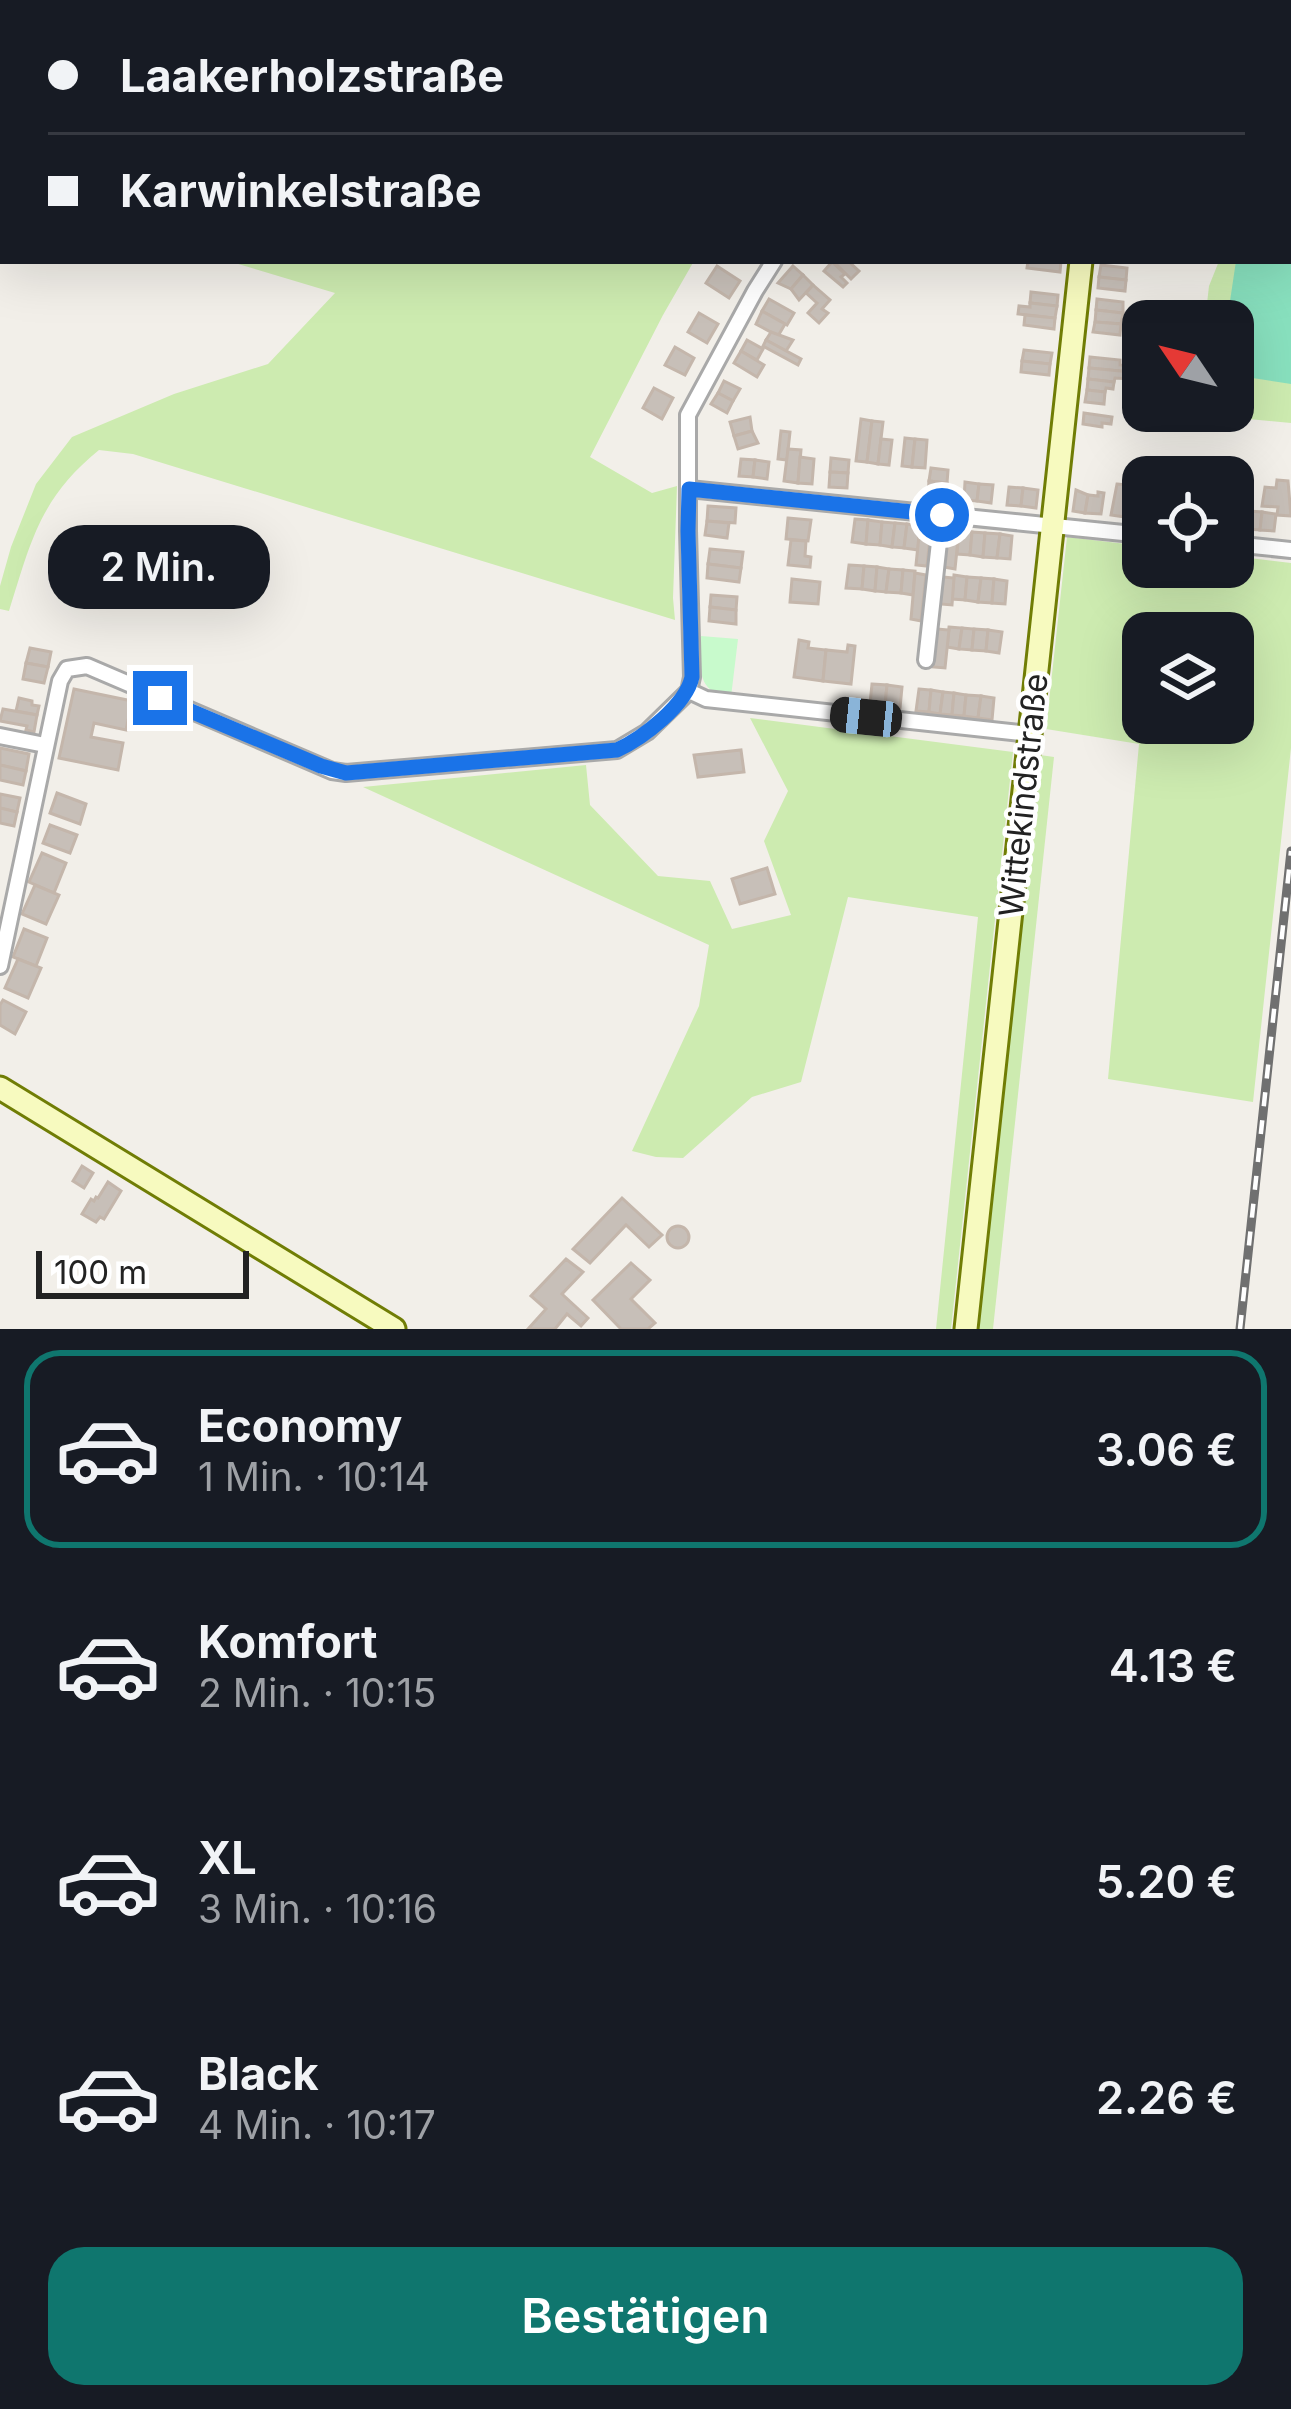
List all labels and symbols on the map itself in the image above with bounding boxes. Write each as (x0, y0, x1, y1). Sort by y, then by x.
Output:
north arrow (1122, 300, 1254, 432)
route start (915, 488, 969, 542)
callout: 2 Min. (49, 524, 271, 608)
route end (133, 671, 187, 725)
street label: Wittekindstraße (990, 671, 1056, 919)
car (828, 695, 904, 739)
scale bar (36, 1245, 249, 1298)

